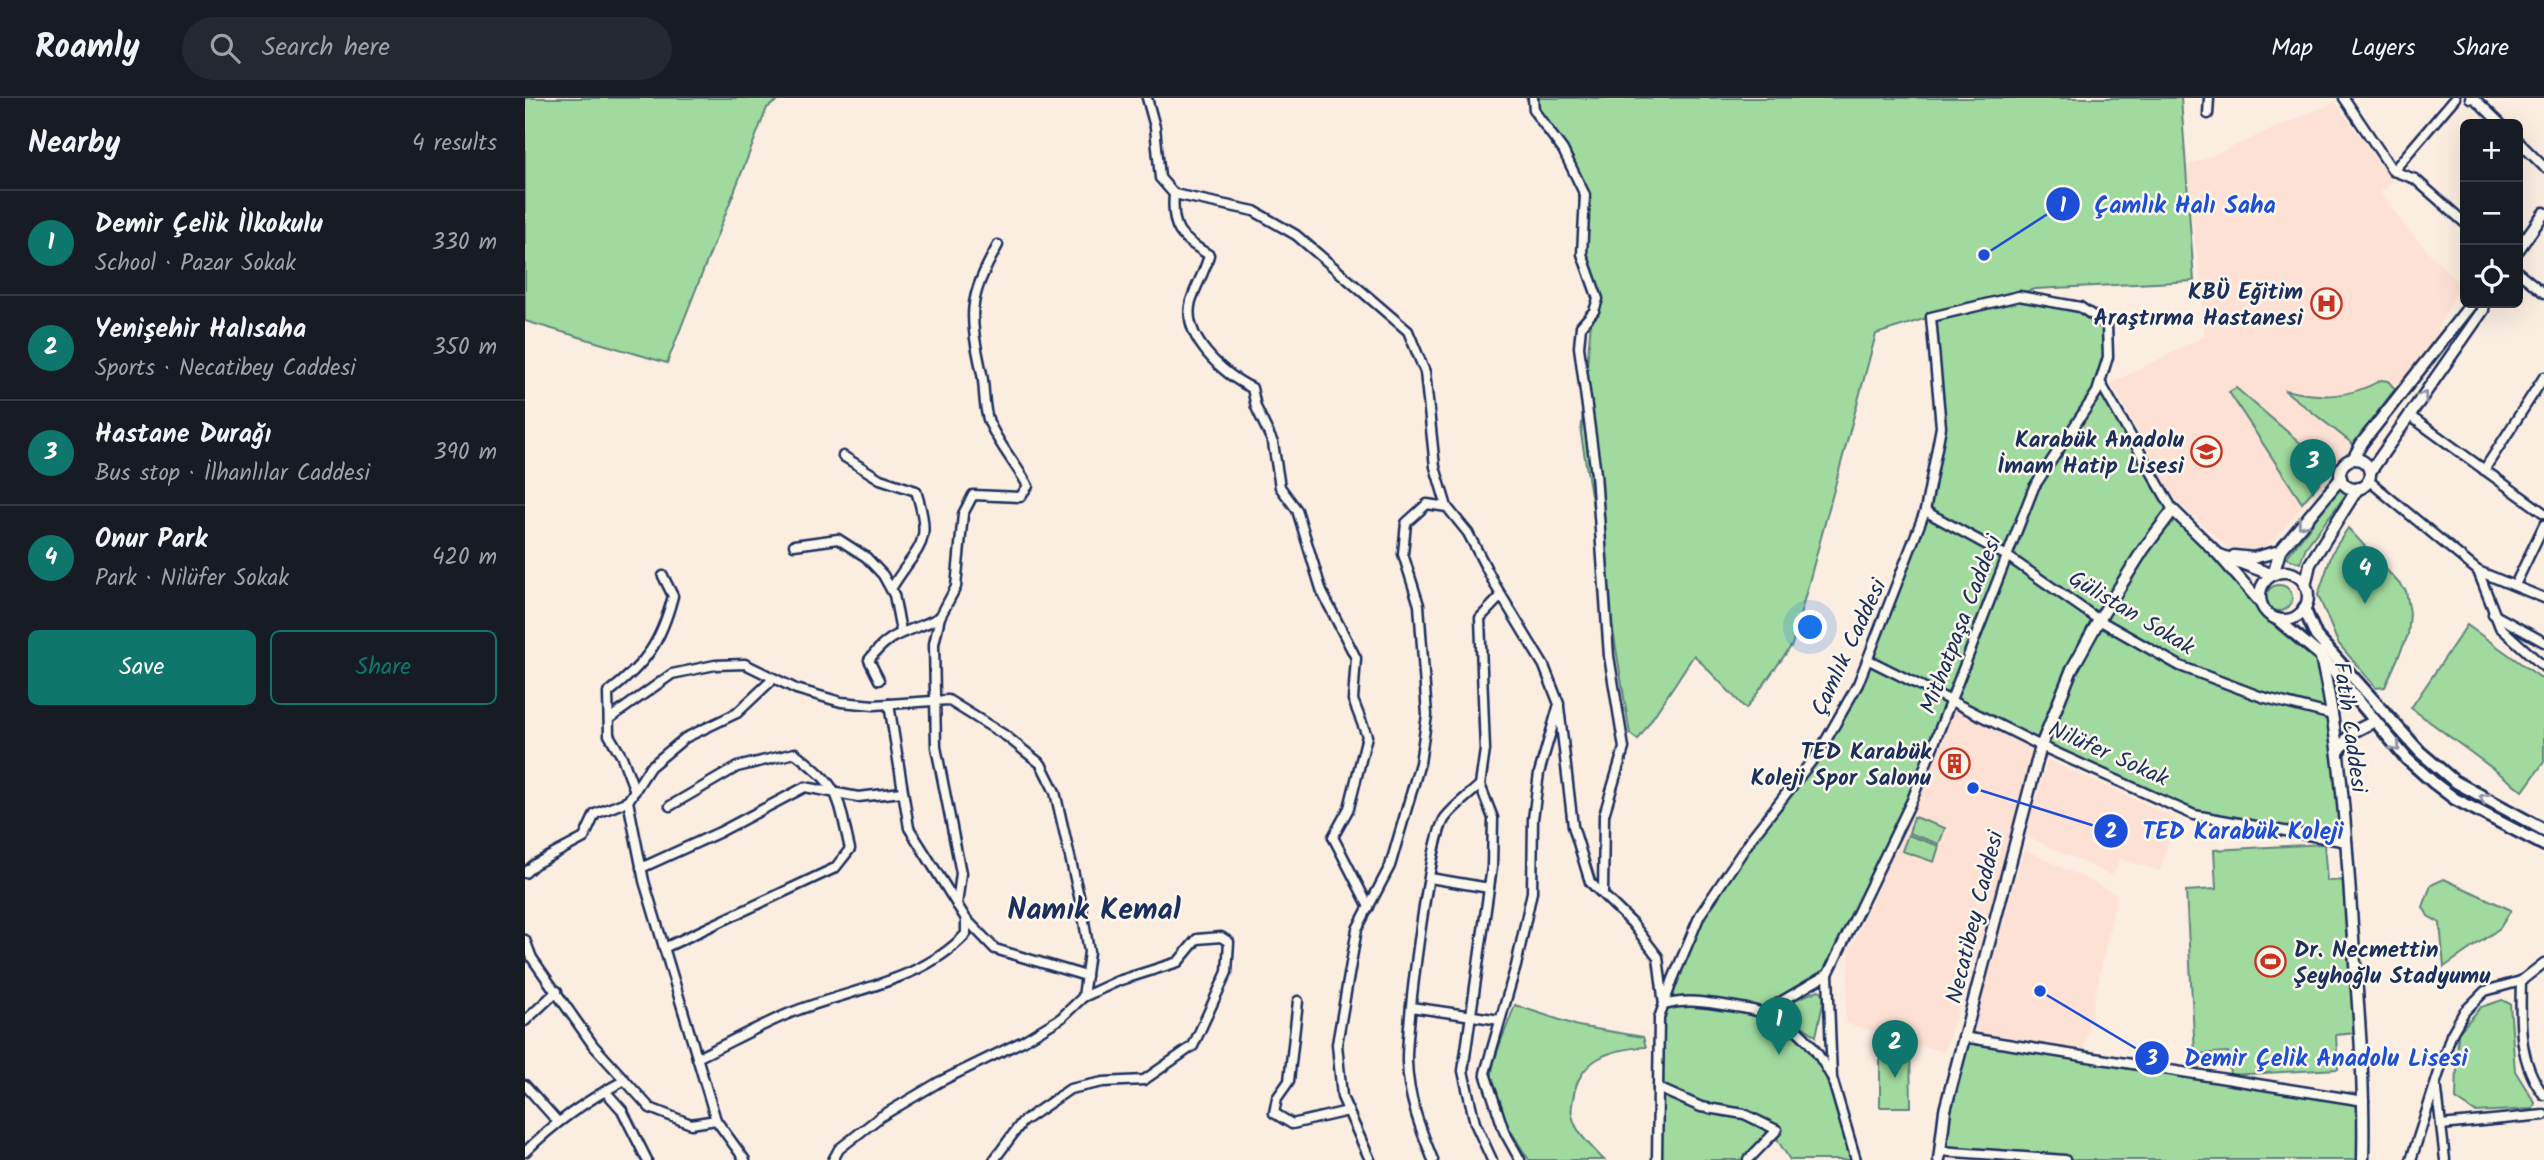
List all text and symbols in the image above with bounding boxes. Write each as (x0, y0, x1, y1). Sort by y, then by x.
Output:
search box (182, 17, 672, 80)
text: Roamly (35, 22, 140, 75)
text: Search here (262, 27, 390, 69)
icon: search (206, 29, 244, 67)
text: Map (2271, 29, 2313, 68)
text: Layers (2351, 29, 2415, 68)
text: Share (2453, 29, 2509, 68)
map controls (2460, 119, 2523, 308)
button: + (2460, 119, 2523, 182)
text: Nearby (28, 120, 120, 168)
text: 4 results (412, 126, 497, 162)
callout: Çamlık Halı Saha (2045, 182, 2290, 227)
button: − (2460, 182, 2523, 245)
text: Çamlık Halı Saha (2094, 187, 2276, 226)
text: 1 (2060, 190, 2067, 223)
text: Demir Çelik İlkokulu (95, 204, 323, 246)
text: 1 (48, 225, 54, 261)
text: 330 m (432, 225, 497, 261)
button: locate (2460, 245, 2523, 308)
text: School · Pazar Sokak (95, 246, 296, 282)
place label: KBÜ Eğitim Araştırma Hastanesi (2093, 275, 2304, 337)
hospital icon: KBÜ Eğitim Araştırma Hastanesi (2309, 287, 2343, 321)
text: Yenişehir Halısaha (95, 309, 306, 351)
text: 2 (44, 330, 58, 366)
text: 350 m (432, 330, 497, 366)
text: Sports · Necatibey Caddesi (95, 351, 356, 387)
one-way arrow (2415, 391, 2427, 404)
text: Hastane Durağı (95, 414, 271, 456)
place label: Karabük Anadolu İmam Hatip Lisesi (1997, 423, 2185, 485)
text: 3 (45, 435, 57, 471)
text: 390 m (434, 435, 497, 471)
school or university icon: Karabük Anadolu İmam Hatip Lisesi (2190, 435, 2224, 469)
pin: 3 (2290, 439, 2336, 497)
text: Bus stop · İlhanlılar Caddesi (95, 456, 370, 492)
one-way arrow (2298, 516, 2311, 528)
text: Onur Park (95, 519, 207, 561)
street label: Mithatpaşa Caddesi (1911, 529, 2013, 720)
text: 4 (45, 540, 57, 576)
text: 420 m (432, 540, 497, 576)
pin: 4 (2342, 546, 2388, 604)
text: Park · Nilüfer Sokak (95, 561, 289, 597)
street label: Gülistan Sokak (2061, 562, 2201, 666)
street label: Çamlık Caddesi (1802, 572, 1898, 722)
your location (1793, 610, 1827, 644)
button: Save (28, 630, 256, 705)
button: Share (270, 630, 497, 705)
street label: Fatih Caddesi (2322, 659, 2376, 797)
street label: Nilüfer Sokak (2042, 712, 2174, 797)
place label: TED Karabük Koleji Spor Salonu (1751, 735, 1932, 797)
one-way arrow (2388, 738, 2400, 751)
building icon: TED Karabük Koleji Spor Salonu (1937, 747, 1971, 781)
one-way arrow (2479, 793, 2491, 807)
callout: TED Karabük Koleji (2094, 808, 2358, 853)
text: TED Karabük Koleji (2142, 813, 2344, 852)
text: 2 (2105, 816, 2117, 849)
street label: Necatibey Caddesi (1937, 826, 2015, 1008)
district label: Namık Kemal (1007, 887, 1181, 935)
place label: Dr. Necmettin Şeyhoğlu Stadyumu (2294, 933, 2491, 995)
sports icon: Dr. Necmettin Şeyhoğlu Stadyumu (2254, 945, 2288, 979)
pin: 1 (1756, 997, 1802, 1055)
pin: 2 (1872, 1020, 1918, 1078)
callout: Demir Çelik Anadolu Lisesi (2135, 1036, 2482, 1081)
text: Demir Çelik Anadolu Lisesi (2184, 1040, 2469, 1079)
text: 3 (2145, 1043, 2158, 1076)

